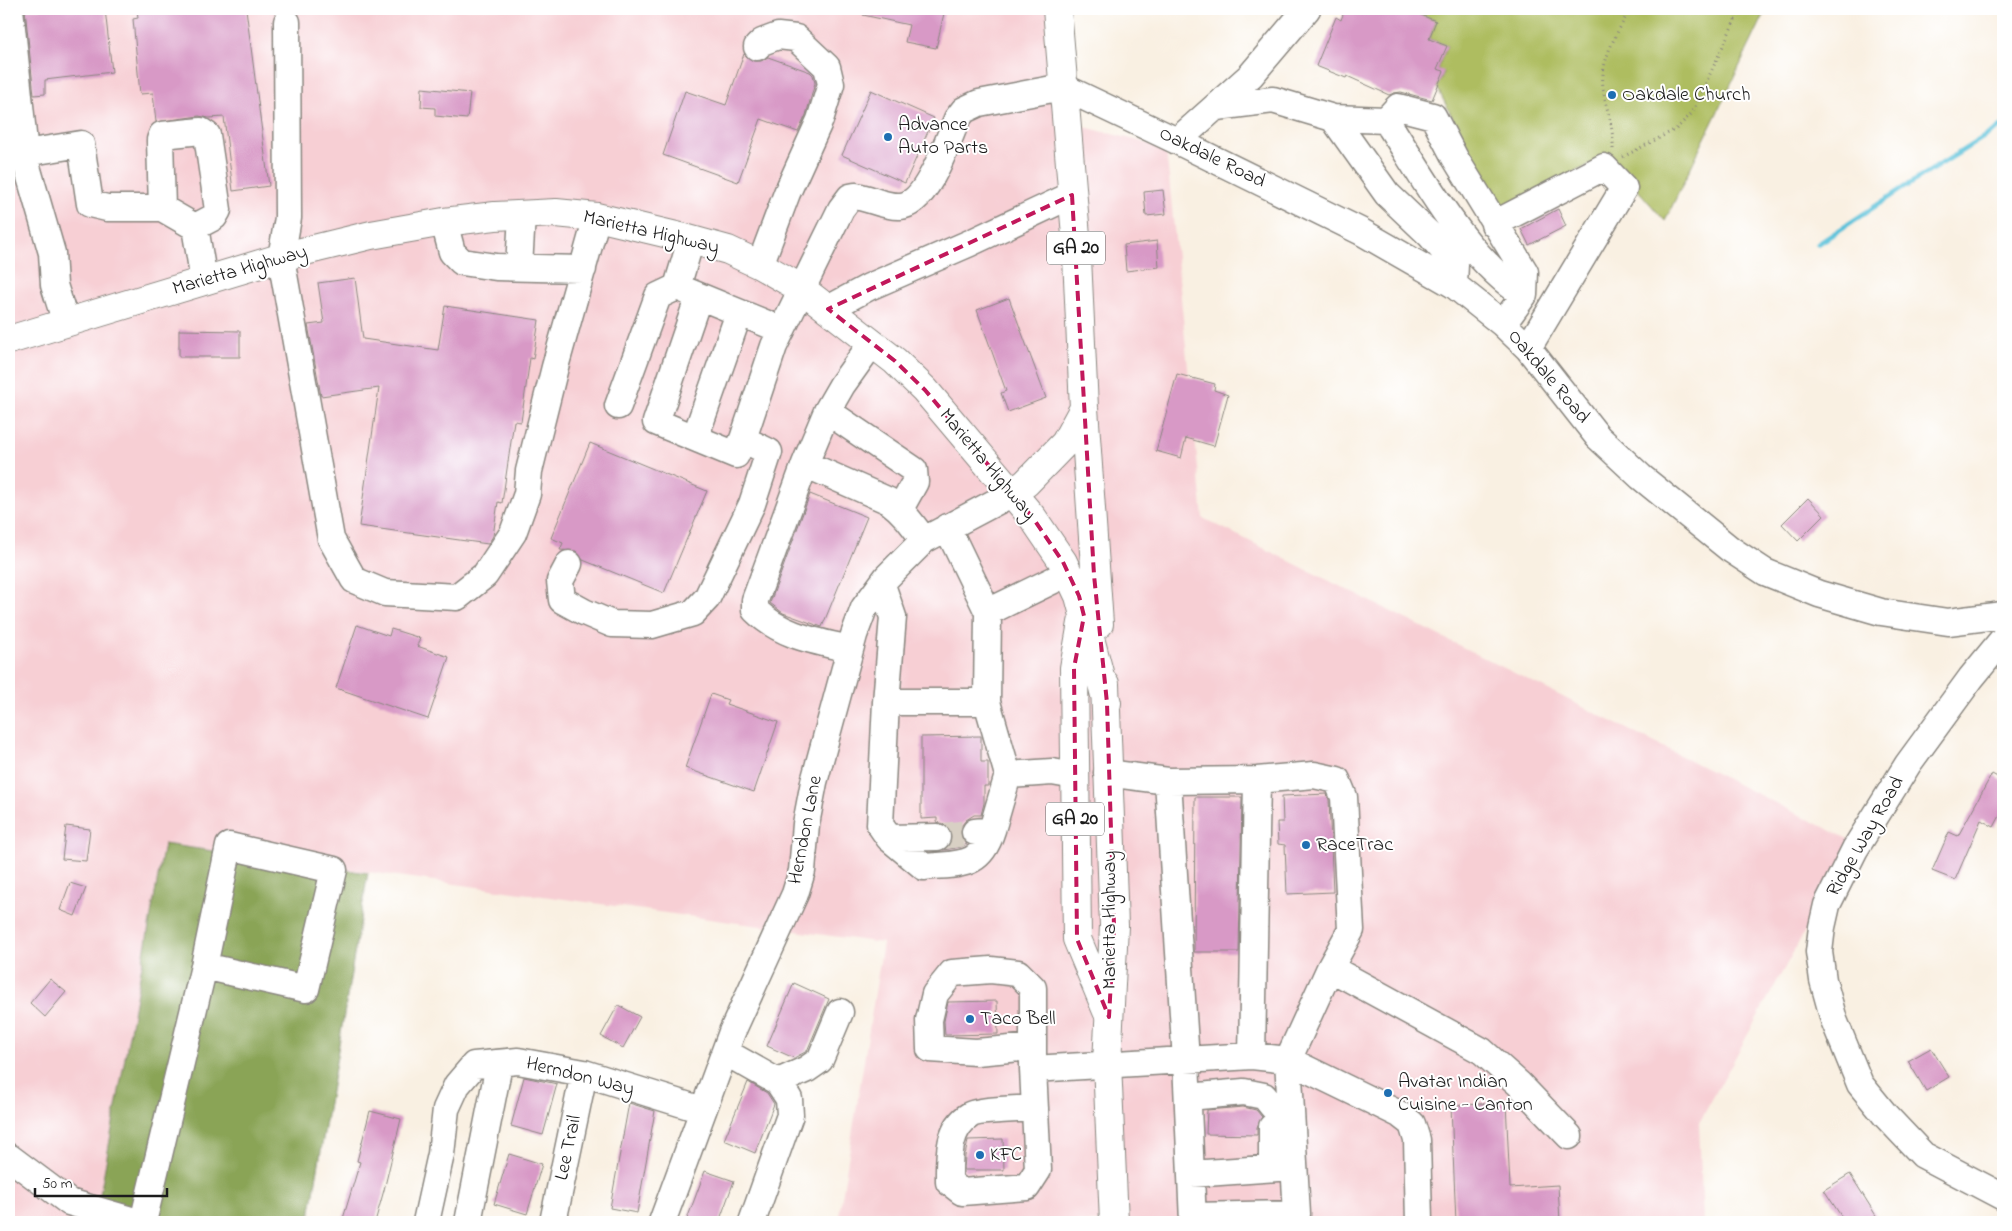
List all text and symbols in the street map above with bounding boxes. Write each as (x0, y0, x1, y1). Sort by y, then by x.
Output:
place label: Oakdale Church (1622, 81, 1751, 110)
marker: Oakdale Church (1606, 89, 1618, 101)
place label: Advance Auto Parts (898, 111, 988, 163)
street label: Oakdale Road (1154, 120, 1270, 196)
marker: Advance Auto Parts (882, 131, 894, 143)
street label: Marietta Highway (580, 203, 722, 264)
road number: GA 20 (1047, 232, 1105, 264)
street label: Marietta Highway (169, 238, 311, 305)
street label: Oakdale Road (1500, 323, 1596, 431)
street label: Marietta Highway (930, 402, 1043, 528)
street label: Ridge Way Road (1820, 771, 1913, 903)
street label: Herndon Lane (781, 773, 831, 887)
road number: GA 20 (1046, 802, 1104, 836)
place label: RaceTrac (1316, 831, 1393, 860)
marker: RaceTrac (1300, 839, 1312, 851)
street label: Marietta Highway (1096, 851, 1126, 989)
place label: Taco Bell (980, 1005, 1056, 1034)
marker: Taco Bell (964, 1013, 976, 1025)
street label: Herndon Way (523, 1050, 637, 1104)
place label: Avatar Indian Cuisine - Canton (1398, 1068, 1533, 1120)
marker: Avatar Indian Cuisine - Canton (1382, 1087, 1394, 1099)
street label: Lee Trail (548, 1113, 590, 1183)
place label: KFC (990, 1141, 1022, 1170)
marker: KFC (974, 1149, 986, 1161)
scale bar (35, 1166, 168, 1198)
text: 50 m (42, 1173, 73, 1195)

